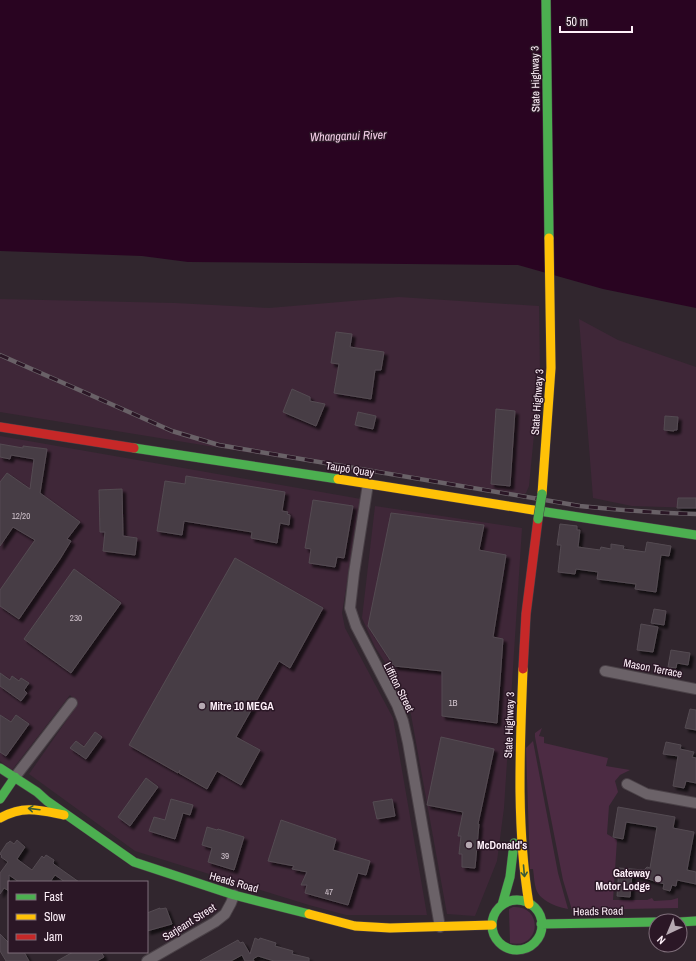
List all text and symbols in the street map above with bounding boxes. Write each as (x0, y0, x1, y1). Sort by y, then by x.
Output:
scale bar (560, 8, 632, 34)
text: 50 m (566, 14, 588, 30)
street label: State Highway 3 (527, 46, 543, 112)
water label: Whanganui River (309, 127, 387, 145)
street label: State Highway 3 (528, 368, 546, 436)
street label: Taupō Quay (325, 458, 376, 480)
house number: 12/20 (12, 510, 30, 522)
house number: 230 (70, 612, 82, 624)
street label: Mason Terrace (622, 655, 684, 681)
street label: Liffiton Street (381, 660, 418, 715)
street label: State Highway 3 (501, 692, 517, 758)
house number: 1B (448, 697, 458, 709)
place label: Mitre 10 MEGA (210, 699, 274, 713)
marker: Mitre 10 MEGA (197, 701, 207, 711)
one-way arrow (28, 806, 41, 813)
place label: McDonald's (477, 838, 527, 852)
marker: McDonald's (464, 840, 474, 850)
house number: 39 (221, 850, 229, 862)
one-way arrow (520, 864, 528, 877)
place label: Gateway Motor Lodge (595, 866, 650, 893)
street label: Heads Road (208, 868, 260, 896)
marker: Gateway Motor Lodge (653, 874, 663, 884)
legend (8, 881, 148, 953)
house number: 47 (325, 886, 333, 898)
text: Fast (44, 889, 63, 905)
street label: Sarjeant Street (160, 900, 219, 944)
street label: Heads Road (573, 904, 623, 918)
text: Slow (44, 909, 66, 925)
north arrow (648, 913, 688, 953)
text: Jam (44, 929, 63, 945)
text: N (654, 933, 668, 947)

